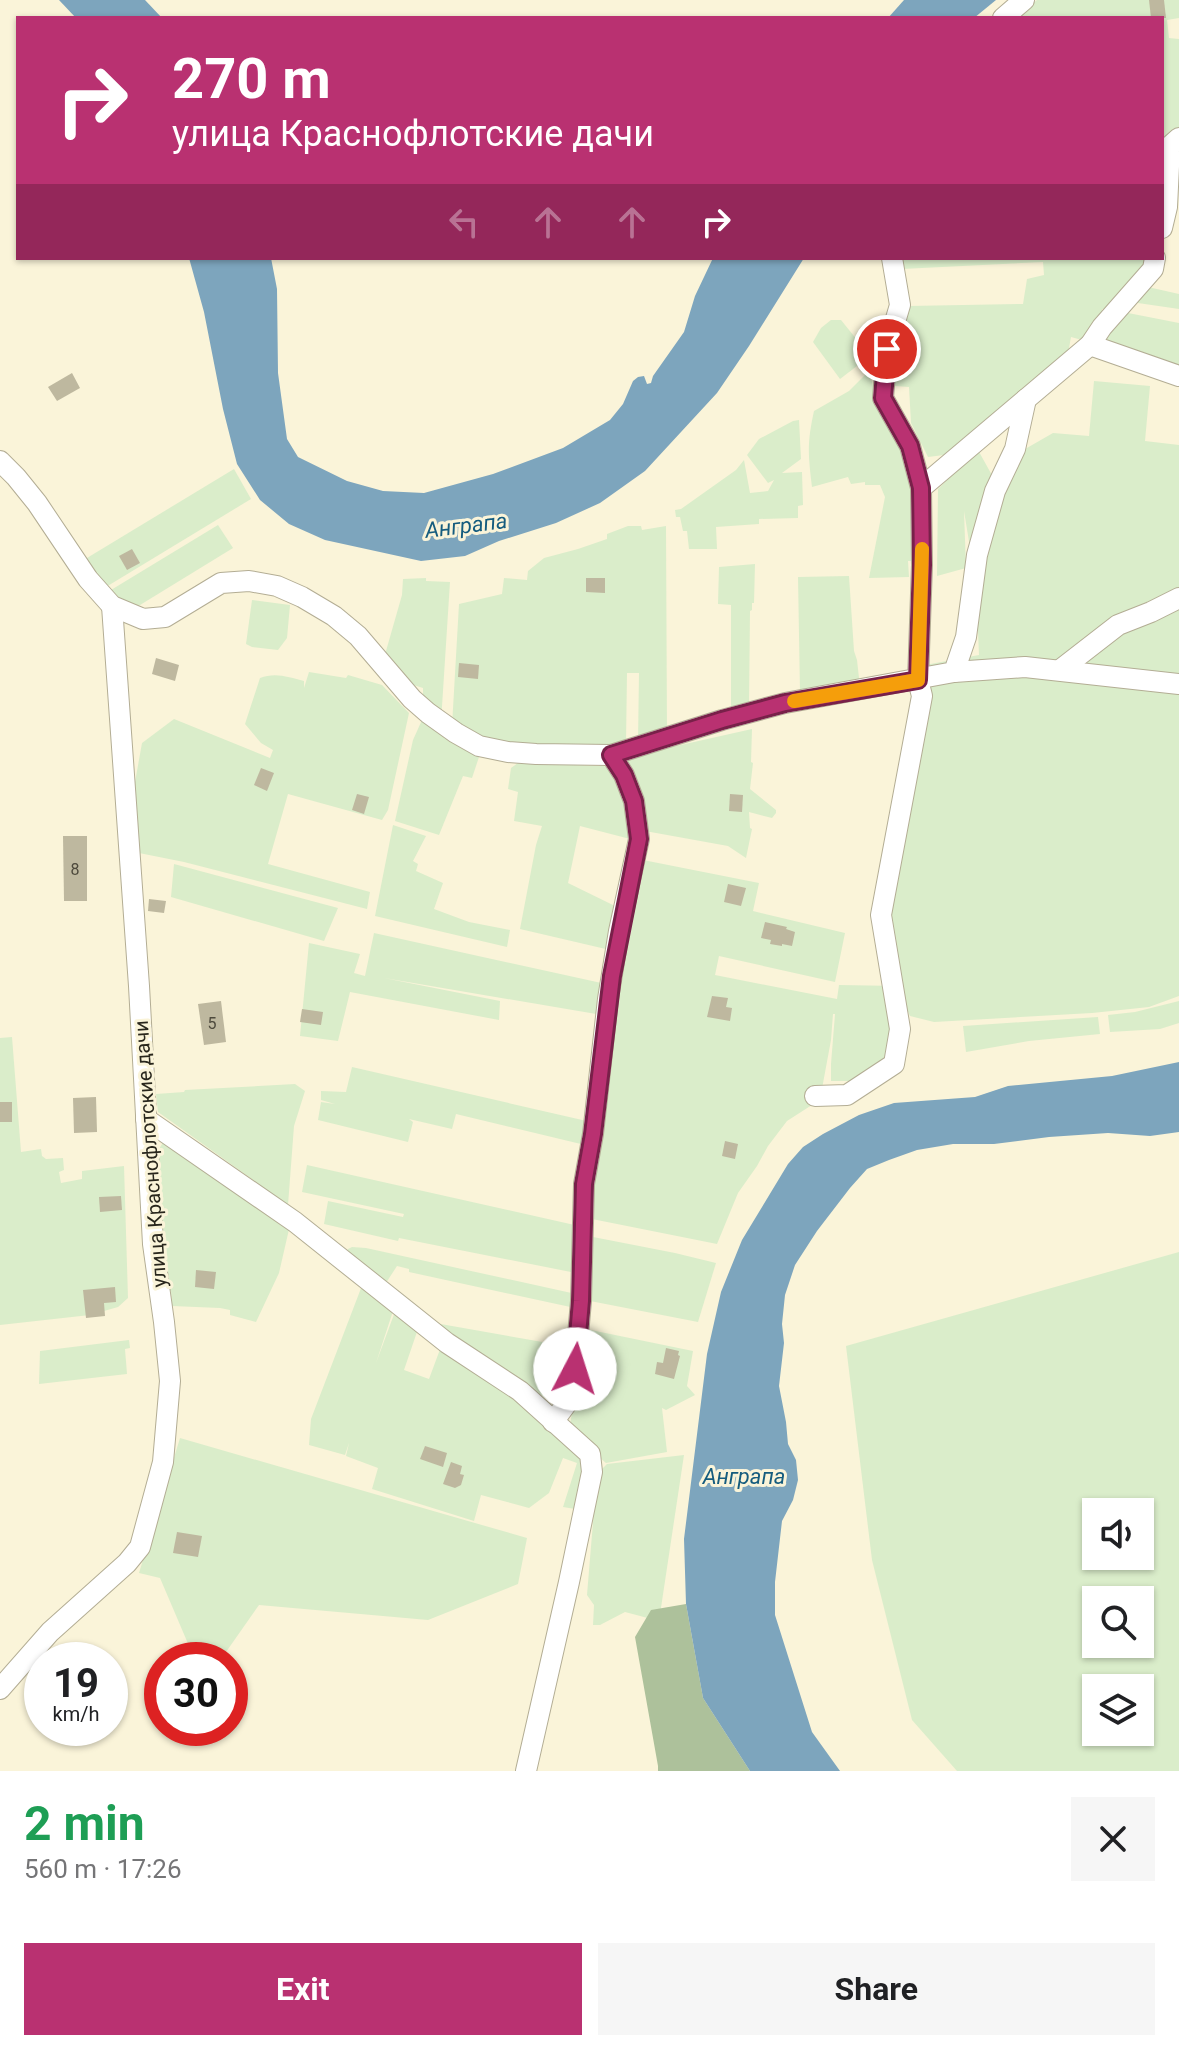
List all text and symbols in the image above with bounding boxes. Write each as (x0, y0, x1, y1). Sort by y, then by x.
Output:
text: 270 m (172, 46, 331, 112)
icon: right (40, 48, 144, 152)
text: улица Краснофлотские дачи (172, 113, 654, 155)
icon: left (442, 200, 486, 244)
icon: ahead (526, 200, 570, 244)
icon: ahead (610, 200, 654, 244)
icon: right (694, 200, 738, 244)
pin (853, 315, 921, 383)
icon: arrive (865, 327, 909, 371)
water label: Анграпа (422, 508, 509, 543)
house number: 8 (71, 860, 80, 879)
house number: 5 (208, 1014, 217, 1033)
street label: улица Краснофлотские дачи (129, 1020, 171, 1288)
position arrow (533, 1327, 617, 1411)
water label: Анграпа (702, 1464, 785, 1489)
map controls (1082, 1498, 1154, 1746)
button: sound (1082, 1498, 1154, 1570)
button: search (1082, 1586, 1154, 1658)
speed limit sign: 30 (144, 1642, 248, 1746)
text: 19 (53, 1660, 99, 1707)
button: layers (1082, 1674, 1154, 1746)
text: km/h (53, 1702, 99, 1726)
text: 2 min (24, 1795, 145, 1852)
button: close (1071, 1797, 1155, 1881)
text: 560 m · 17:26 (24, 1854, 182, 1884)
button: Exit (24, 1943, 582, 2035)
button: Share (598, 1943, 1155, 2035)

